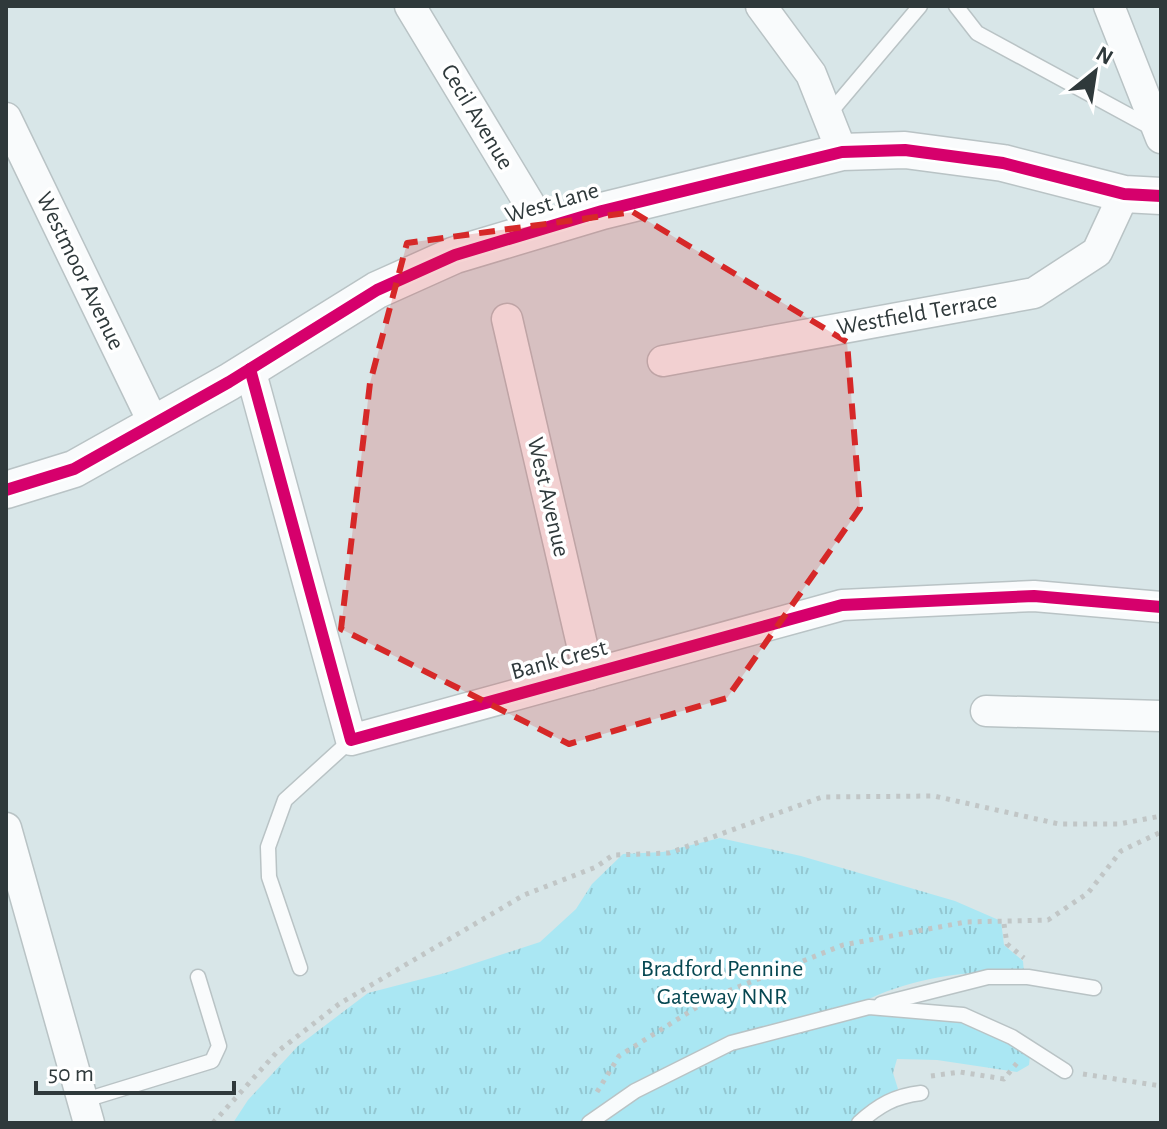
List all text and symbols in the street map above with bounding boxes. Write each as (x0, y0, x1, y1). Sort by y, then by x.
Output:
north arrow (1055, 32, 1135, 112)
text: N (1092, 42, 1117, 69)
street label: Cecil Avenue (436, 60, 518, 174)
street label: West Lane (502, 178, 602, 228)
street label: Westmoor Avenue (31, 188, 129, 354)
street label: Westfield Terrace (835, 288, 999, 340)
street label: West Avenue (523, 435, 573, 559)
street label: Bank Crest (508, 636, 610, 684)
park label: Bradford Pennine Gateway NNR (641, 957, 803, 1009)
scale bar (36, 1045, 234, 1095)
text: 50 m (48, 1062, 94, 1086)

